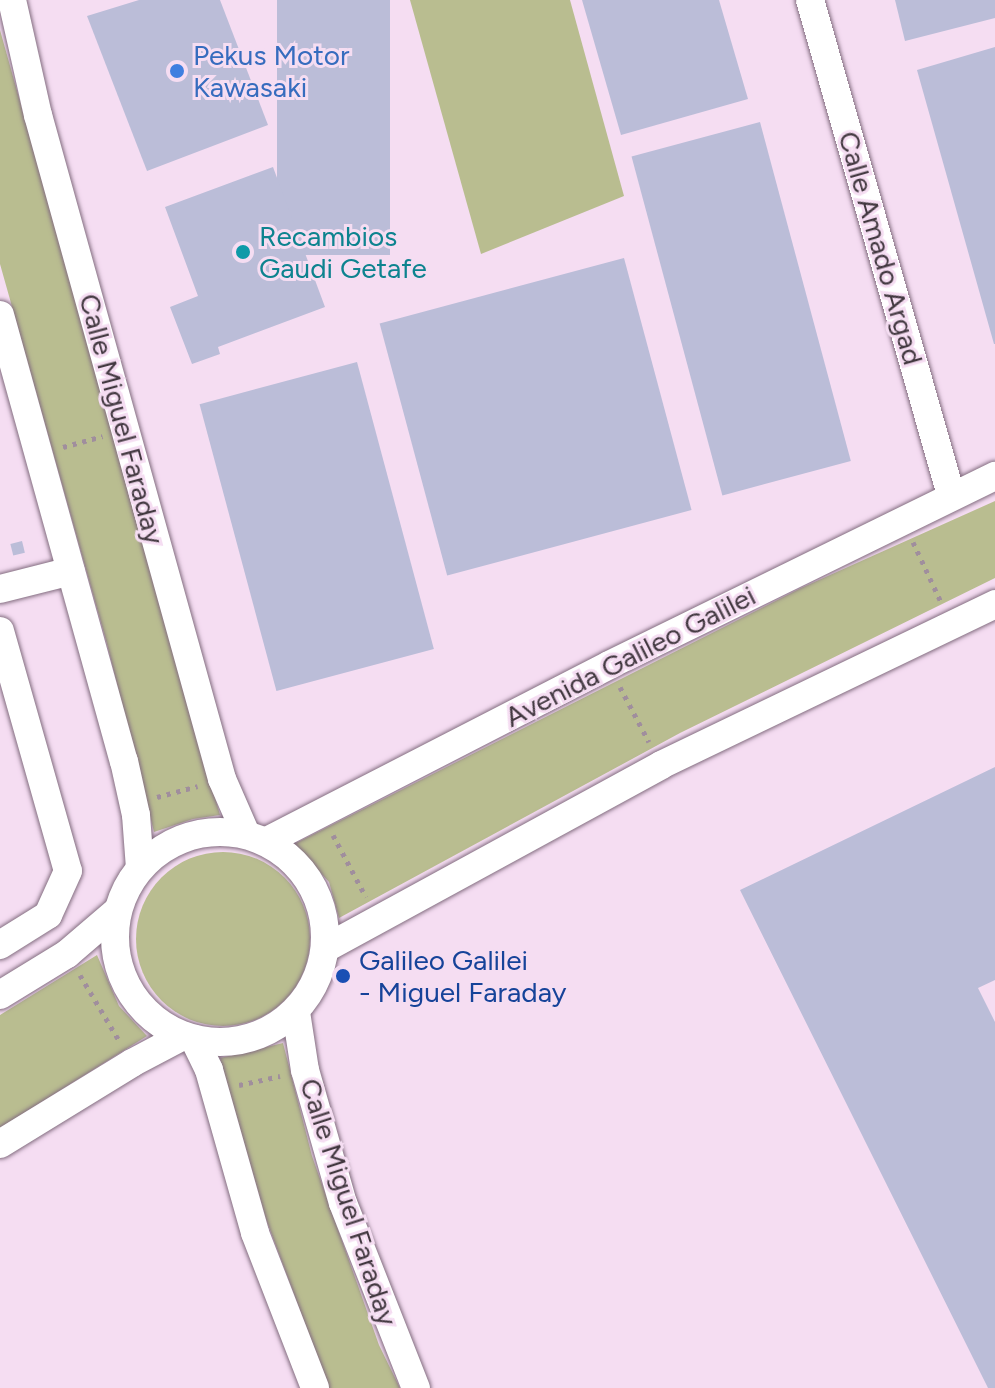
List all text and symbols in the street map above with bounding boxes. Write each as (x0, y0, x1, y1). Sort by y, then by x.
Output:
place label: Pekus Motor Kawasaki (193, 38, 350, 104)
marker: Pekus Motor Kawasaki (168, 62, 186, 80)
street label: Calle Amado Argad (832, 127, 930, 369)
place label: Recambios Gaudi Getafe (259, 219, 427, 285)
marker: Recambios Gaudi Getafe (234, 243, 252, 261)
street label: Calle Miguel Faraday (72, 290, 172, 548)
street label: Avenida Galileo Galilei (499, 578, 761, 734)
place label: Galileo Galilei - Miguel Faraday (359, 943, 566, 1009)
marker: Galileo Galilei - Miguel Faraday (334, 967, 352, 985)
street label: Calle Miguel Faraday (293, 1074, 405, 1330)

